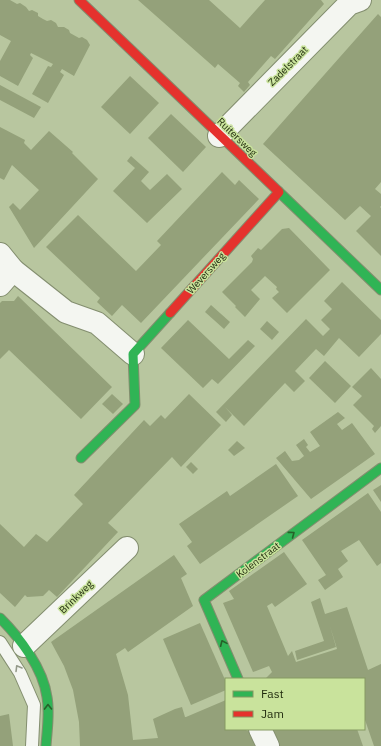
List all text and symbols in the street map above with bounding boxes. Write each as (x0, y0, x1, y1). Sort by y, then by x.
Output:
street label: Zadelstraat (265, 43, 311, 89)
street label: Ruitersweg (214, 115, 260, 160)
street label: Weversweg (184, 249, 228, 296)
one-way arrow (288, 531, 295, 538)
street label: Kolenstraat (233, 539, 283, 581)
street label: Brinkweg (56, 577, 96, 616)
one-way arrow (220, 640, 228, 648)
one-way arrow (15, 665, 22, 672)
legend (225, 678, 365, 730)
text: Fast (261, 686, 284, 701)
one-way arrow (44, 704, 52, 710)
text: Jam (261, 706, 284, 721)

